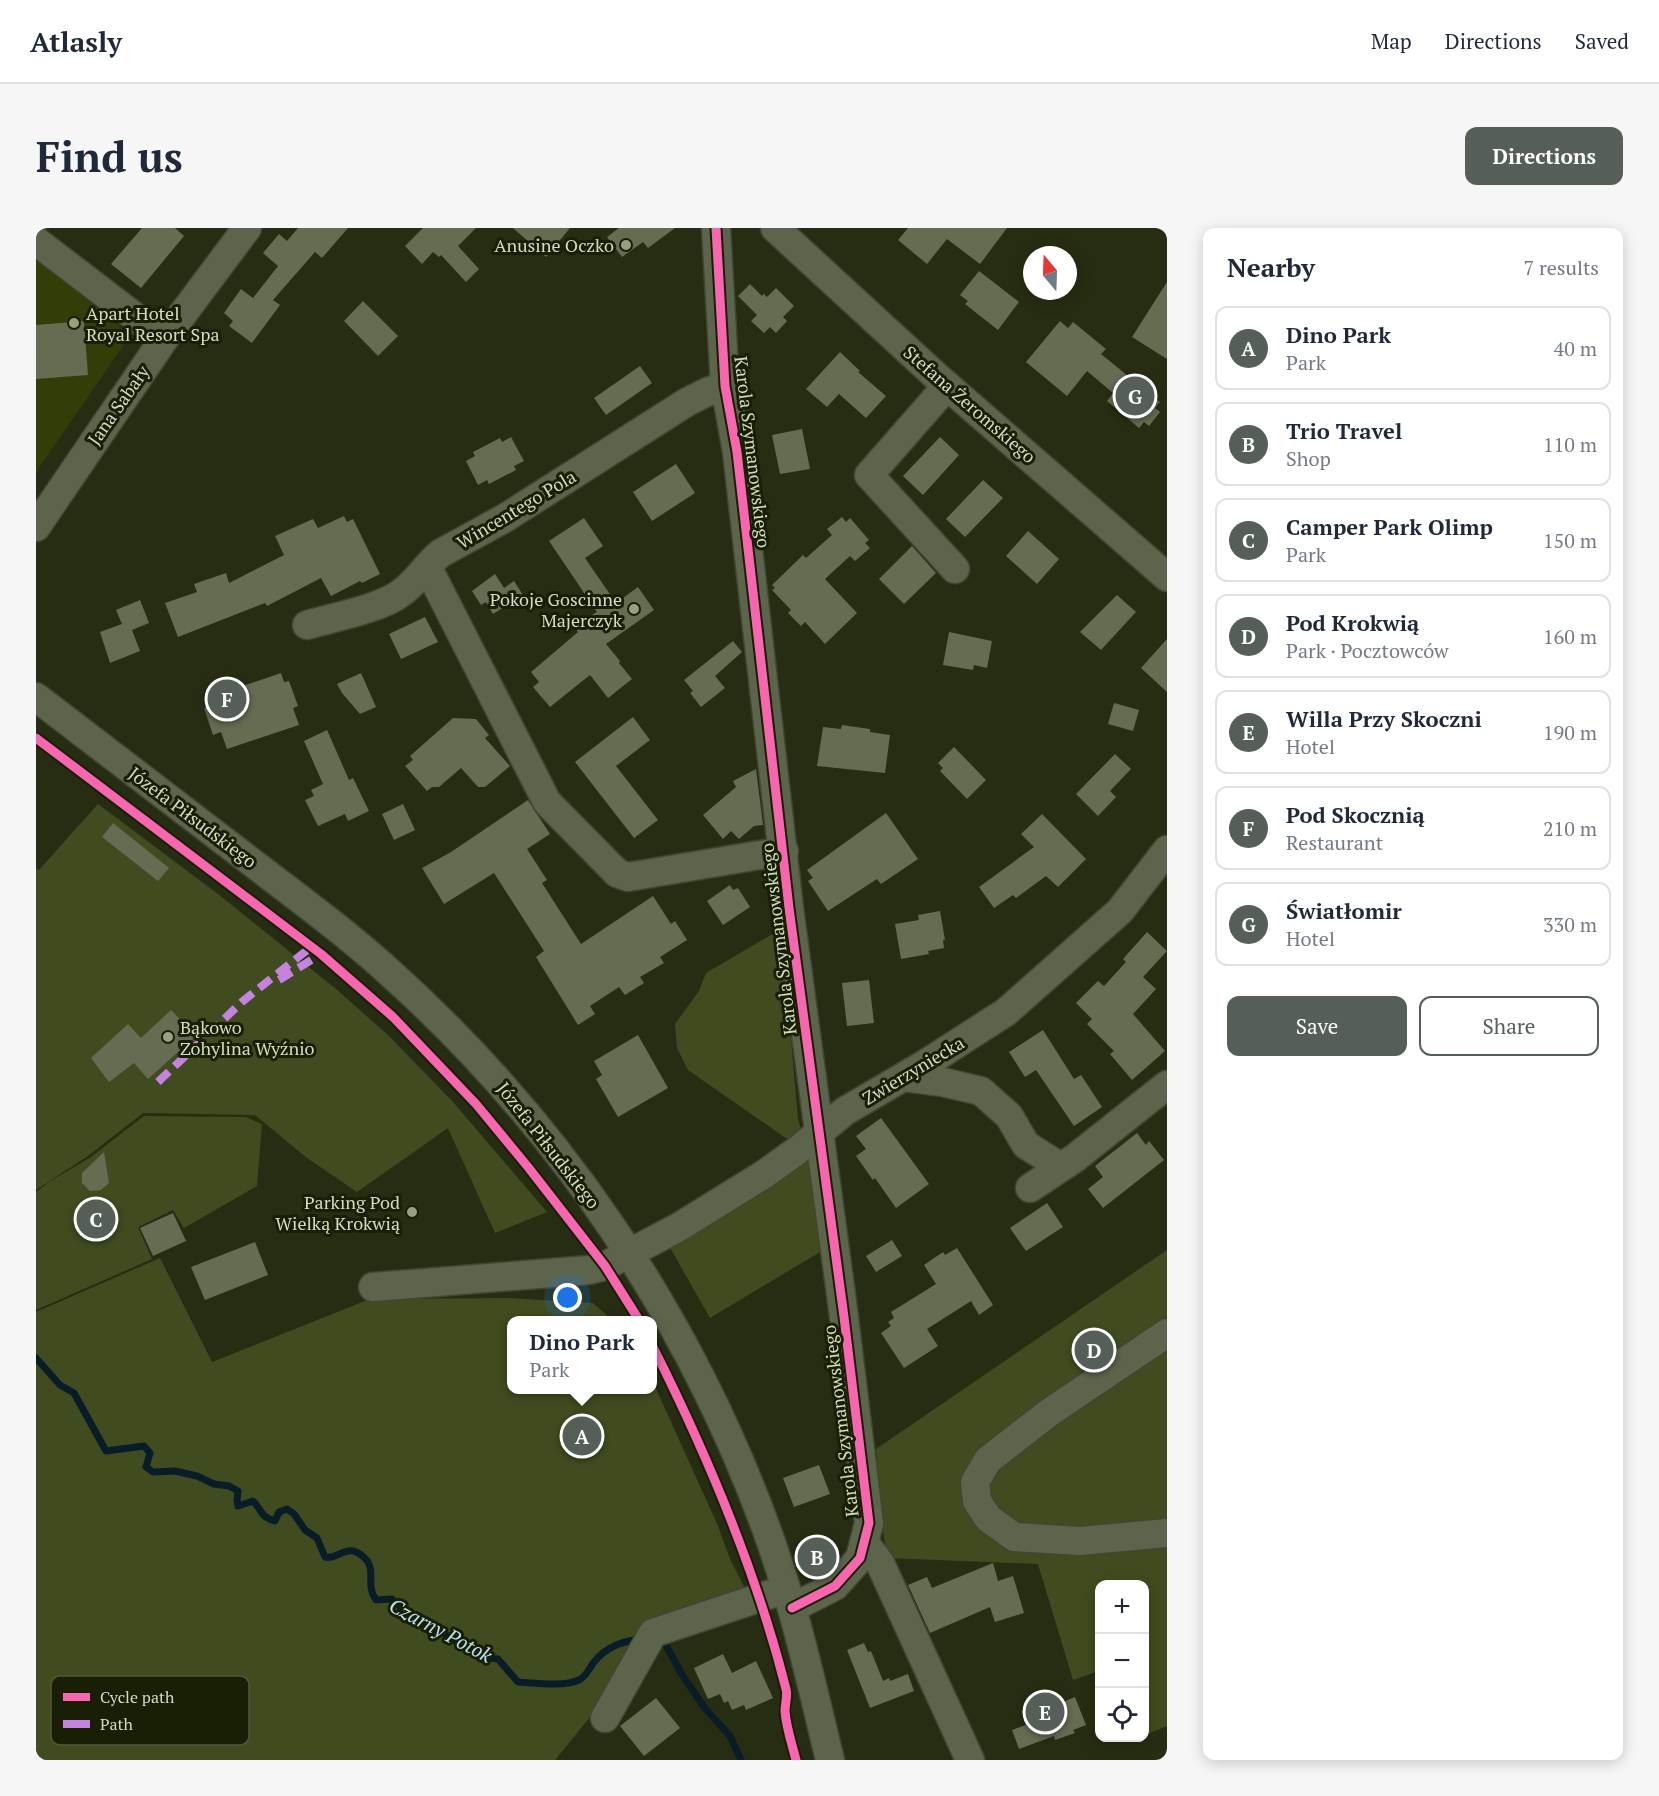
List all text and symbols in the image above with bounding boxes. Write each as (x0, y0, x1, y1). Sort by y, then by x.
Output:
text: Atlasly (30, 23, 122, 60)
text: Map (1371, 27, 1412, 55)
text: Directions (1445, 27, 1542, 55)
text: Saved (1575, 27, 1629, 55)
button: Directions (1465, 127, 1623, 185)
text: Find us (36, 128, 183, 184)
place label: Anusine Oczko (494, 233, 614, 257)
marker: Anusine Oczko (619, 238, 633, 252)
north arrow (1023, 246, 1077, 300)
text: Nearby (1227, 250, 1315, 284)
text: 7 results (1524, 254, 1599, 281)
place label: Apart Hotel Royal Resort Spa (86, 301, 220, 346)
marker: Apart Hotel Royal Resort Spa (67, 316, 81, 330)
text: Dino Park (1286, 320, 1391, 349)
text: A (1241, 335, 1256, 362)
text: 40 m (1554, 335, 1597, 362)
street label: Stefana Żeromskiego (899, 340, 1041, 468)
text: Park (1286, 349, 1326, 376)
street label: Karola Szymanowskiego (729, 355, 777, 549)
street label: Jana Sabały (82, 360, 155, 450)
pin: G (1116, 374, 1154, 418)
text: Trio Travel (1286, 416, 1402, 445)
text: B (1242, 431, 1255, 458)
text: 110 m (1543, 431, 1597, 458)
text: Shop (1286, 445, 1331, 472)
street label: Wincentego Pola (452, 464, 580, 554)
text: Camper Park Olimp (1286, 512, 1493, 541)
text: C (1242, 527, 1255, 554)
text: 150 m (1543, 527, 1597, 554)
text: Park (1286, 541, 1326, 568)
place label: Pokoje Goscinne Majerczyk (490, 587, 623, 632)
marker: Pokoje Goscinne Majerczyk (627, 602, 641, 616)
text: Pod Krokwią (1286, 608, 1419, 637)
text: D (1241, 623, 1256, 650)
text: 160 m (1543, 623, 1597, 650)
text: Park · Pocztowców (1286, 637, 1449, 664)
pin: F (208, 676, 246, 722)
text: Willa Przy Skoczni (1286, 704, 1482, 733)
text: E (1242, 719, 1255, 746)
text: 190 m (1543, 719, 1597, 746)
text: Hotel (1286, 733, 1335, 760)
street label: Józefa Piłsudskiego (124, 761, 262, 873)
text: Pod Skocznią (1286, 800, 1425, 829)
text: F (1243, 815, 1254, 842)
text: 210 m (1543, 815, 1597, 842)
text: Restaurant (1286, 829, 1383, 856)
street label: Karola Szymanowskiego (754, 842, 802, 1036)
text: Światłomir (1286, 896, 1402, 925)
text: G (1241, 911, 1256, 938)
text: 330 m (1543, 911, 1597, 938)
text: Hotel (1286, 925, 1335, 952)
button: Save (1227, 996, 1407, 1056)
button: Share (1419, 996, 1599, 1056)
place label: Bąkowo Zohylina Wyźnio (180, 1015, 315, 1060)
marker: Bąkowo Zohylina Wyźnio (161, 1030, 175, 1044)
street label: Zwierzyniecka (858, 1030, 968, 1110)
street label: Józefa Piłsudskiego (492, 1077, 606, 1213)
place label: Parking Pod Wielką Krokwią (275, 1190, 400, 1235)
pin: C (76, 1196, 116, 1242)
marker: Parking Pod Wielką Krokwią (405, 1205, 419, 1219)
your location (553, 1283, 582, 1312)
popup (507, 1316, 657, 1394)
street label: Karola Szymanowskiego (816, 1324, 864, 1518)
text: Dino Park (529, 1327, 635, 1356)
pin: D (1074, 1328, 1114, 1372)
text: Park (529, 1356, 569, 1383)
pin: A (562, 1414, 602, 1458)
pin: B (798, 1534, 836, 1580)
map controls (1095, 1580, 1149, 1742)
button: + (1095, 1580, 1149, 1634)
water label: Czarny Potok (385, 1592, 498, 1669)
button: − (1095, 1634, 1149, 1688)
legend (51, 1676, 249, 1745)
text: Cycle path (100, 1686, 175, 1708)
button: locate (1095, 1688, 1149, 1742)
pin: E (1026, 1690, 1064, 1734)
text: Path (100, 1713, 134, 1735)

